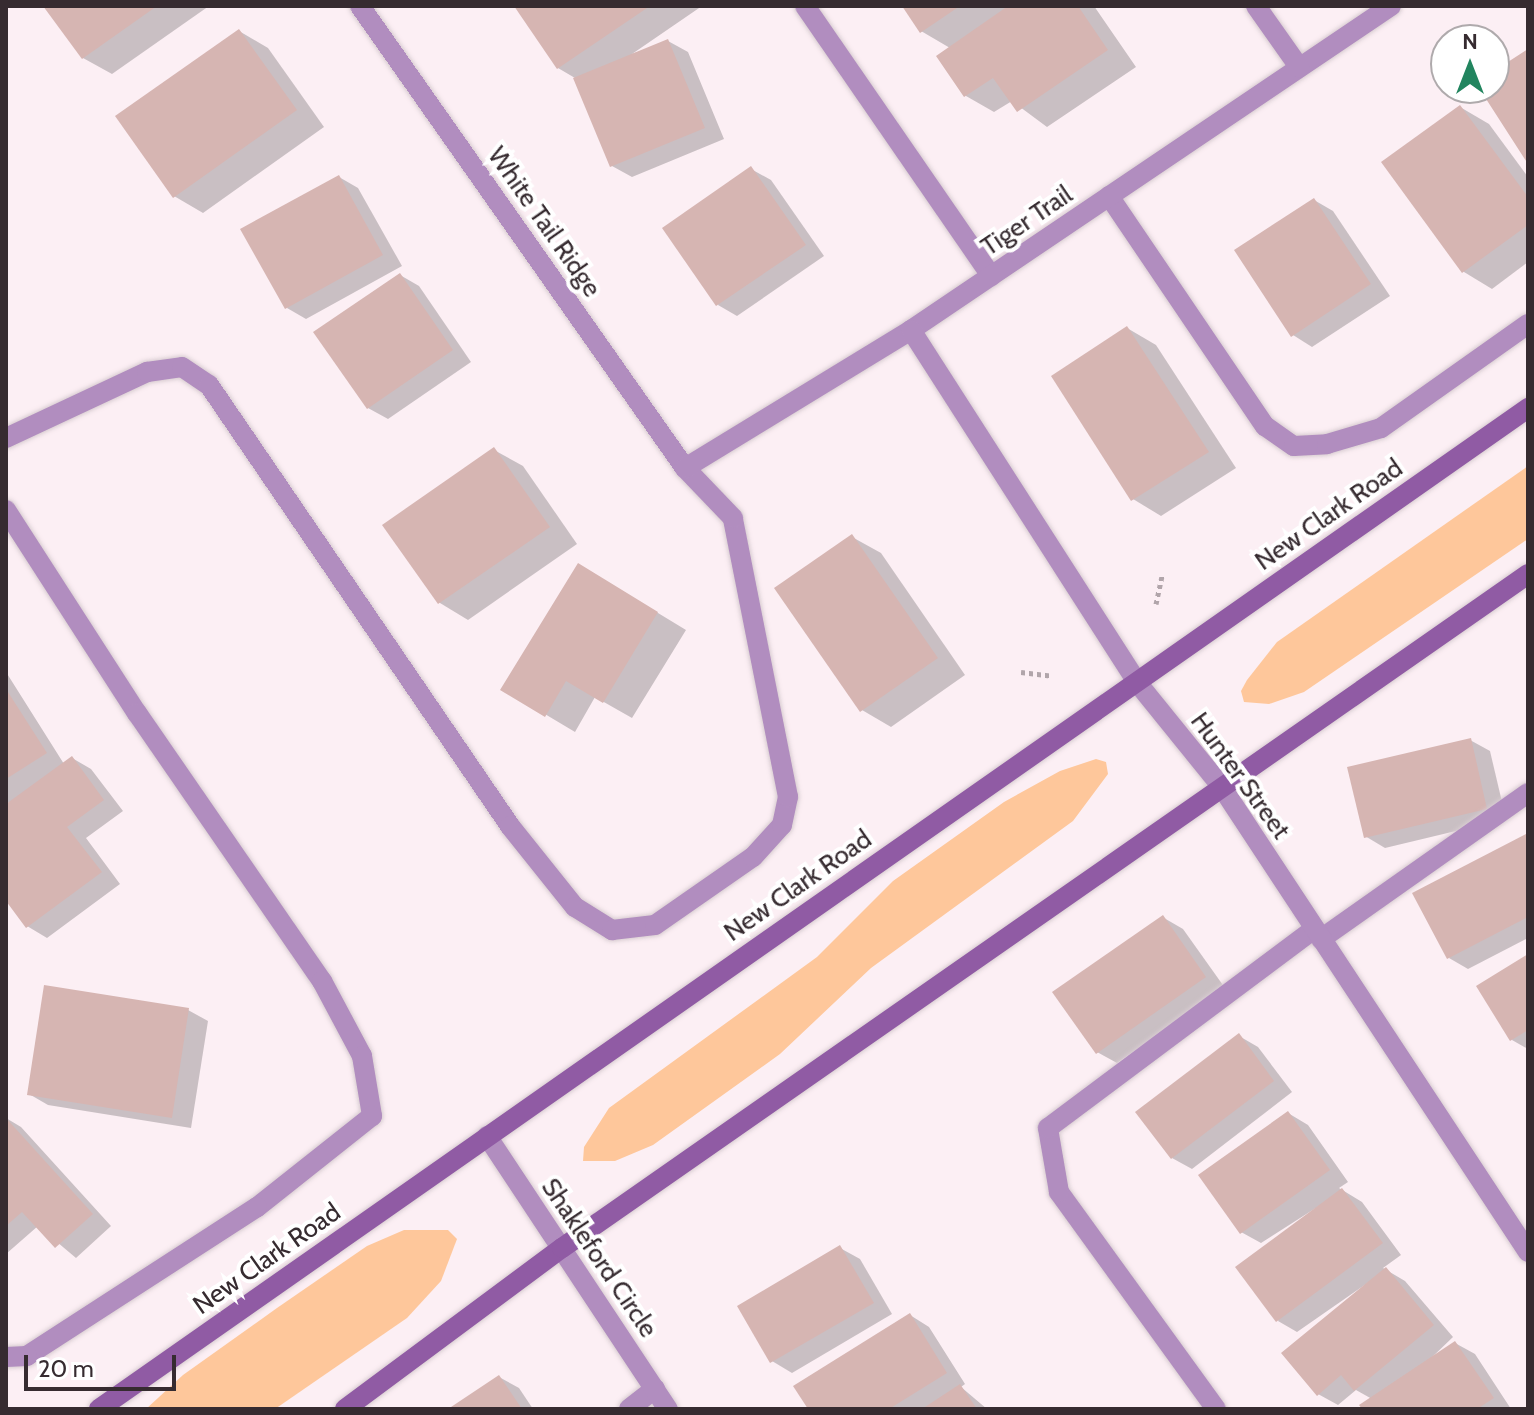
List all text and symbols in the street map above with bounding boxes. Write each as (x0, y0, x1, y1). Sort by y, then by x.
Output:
north arrow (1430, 24, 1510, 104)
text: N (1462, 28, 1478, 55)
street label: White Tail Ridge (481, 141, 607, 303)
street label: Tiger Trail (976, 179, 1078, 263)
street label: New Clark Road (1249, 453, 1409, 577)
street label: Hunter Street (1184, 707, 1296, 845)
street label: New Clark Road (718, 824, 878, 948)
street label: Shakleford Circle (534, 1173, 664, 1343)
street label: New Clark Road (187, 1197, 347, 1321)
scale bar (28, 1339, 180, 1389)
text: 20 m (38, 1354, 94, 1383)

